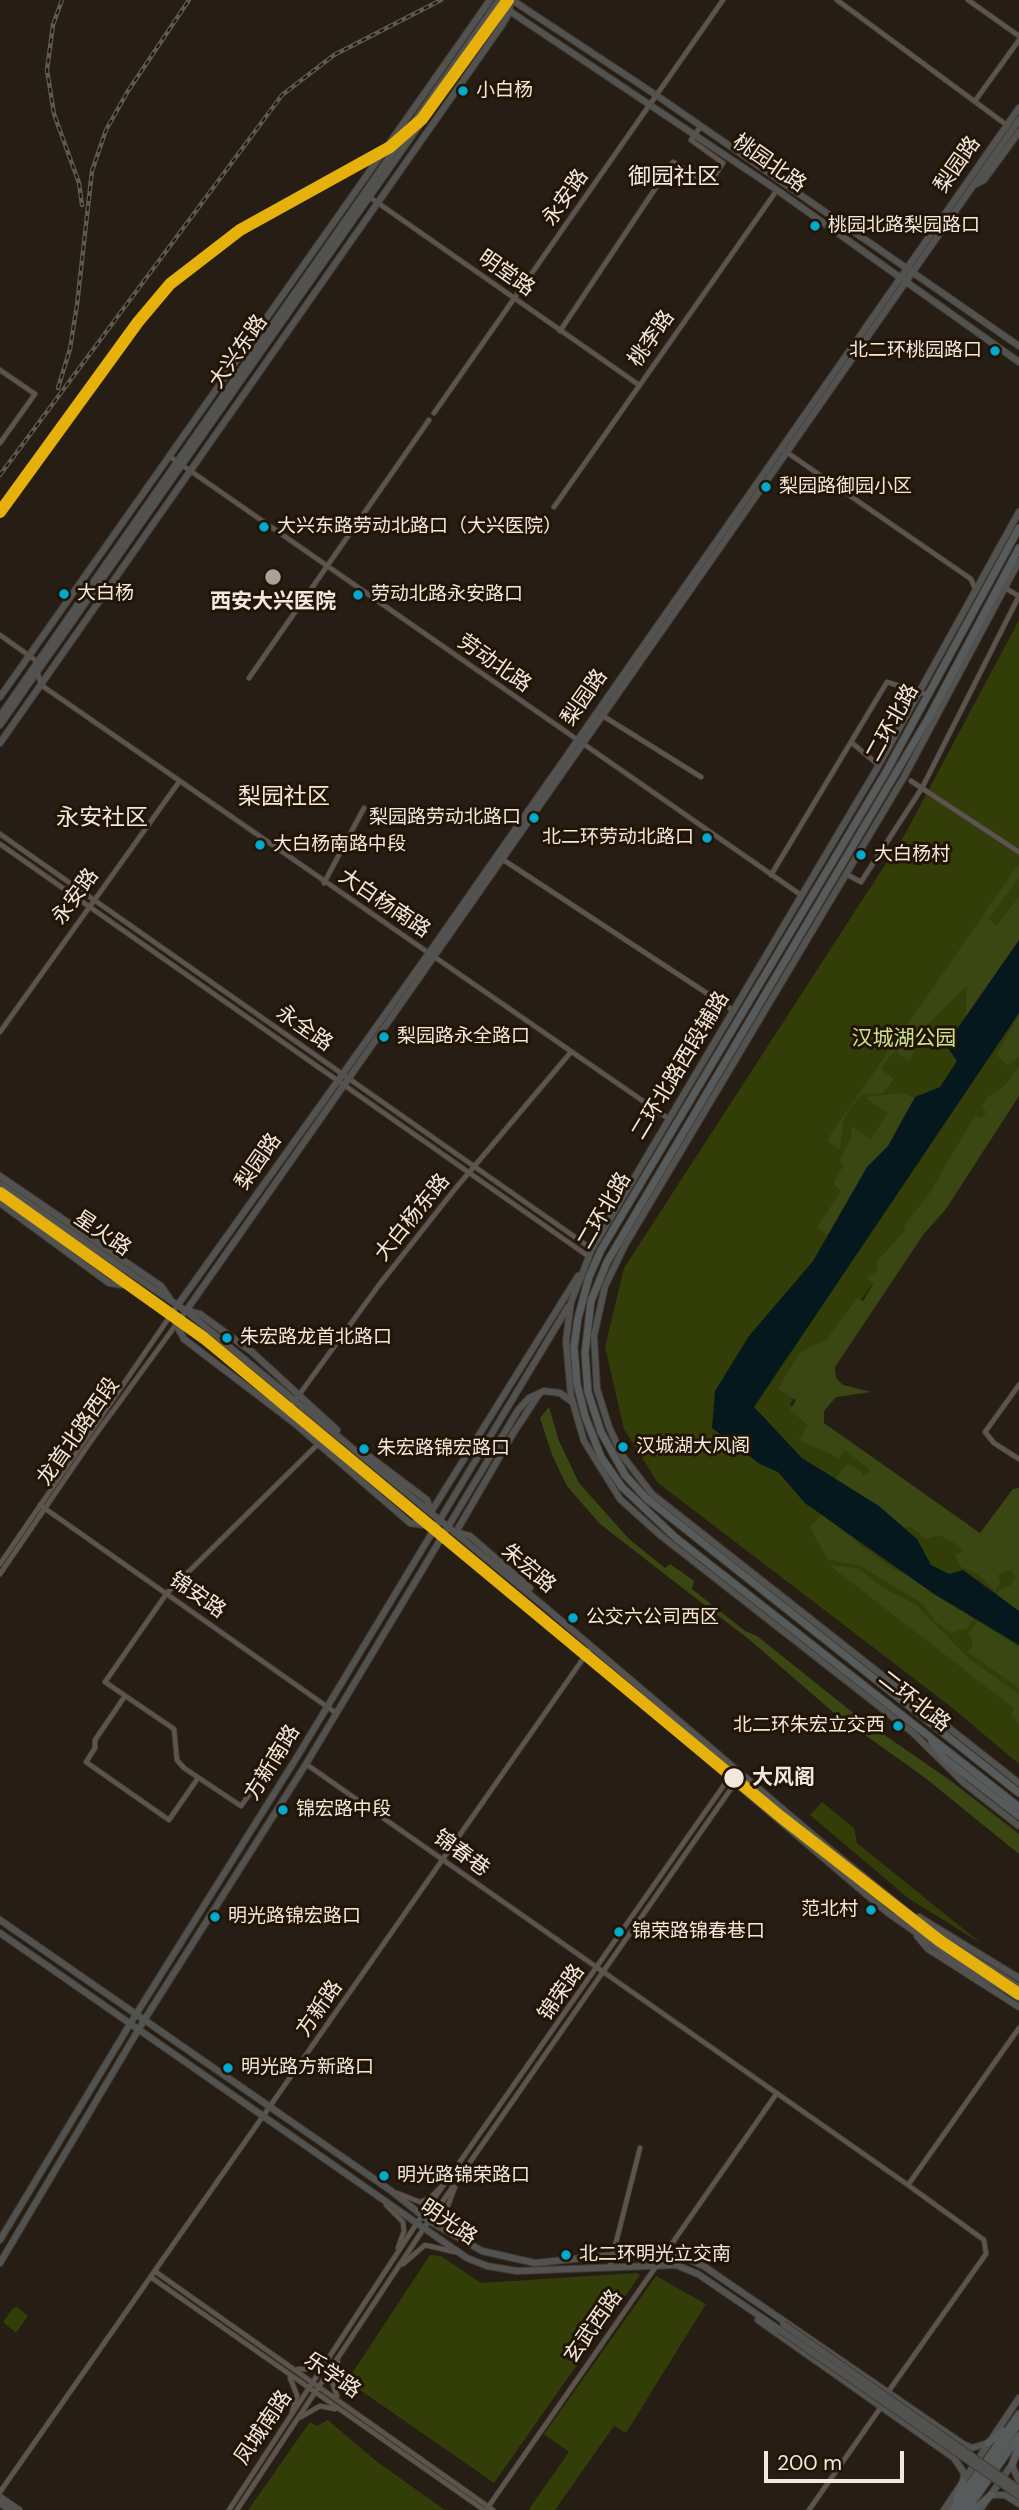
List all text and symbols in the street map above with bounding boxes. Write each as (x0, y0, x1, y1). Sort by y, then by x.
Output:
place label: 小白杨 (476, 80, 533, 102)
marker: 小白杨 (456, 84, 470, 98)
street label: 桃园北路 (727, 130, 811, 198)
street label: 梨园路 (930, 132, 986, 198)
district label: 御园社区 (628, 164, 720, 192)
street label: 永安路 (538, 165, 594, 231)
place label: 桃园北路梨园路口 (828, 215, 980, 237)
marker: 桃园北路梨园路口 (808, 219, 822, 233)
street label: 明堂路 (473, 246, 539, 302)
street label: 桃李路 (624, 306, 680, 372)
street label: 大兴东路 (205, 310, 273, 394)
place label: 北二环桃园路口 (849, 340, 982, 362)
marker: 北二环桃园路口 (988, 344, 1002, 358)
place label: 梨园路御园小区 (779, 476, 912, 498)
marker: 梨园路御园小区 (759, 480, 773, 494)
place label: 大兴东路劳动北路口（大兴医院） (277, 516, 562, 538)
marker: 大兴东路劳动北路口（大兴医院） (257, 520, 271, 534)
marker: 西安大兴医院 (263, 567, 283, 587)
place label: 大白杨 (77, 583, 134, 605)
place label: 劳动北路永安路口 (371, 584, 523, 606)
marker: 大白杨 (57, 587, 71, 601)
marker: 劳动北路永安路口 (351, 588, 365, 602)
place label: 西安大兴医院 (210, 589, 336, 615)
street label: 劳动北路 (452, 630, 536, 698)
street label: 梨园路 (557, 665, 613, 731)
street label: 二环北路 (862, 680, 924, 766)
district label: 梨园社区 (238, 784, 330, 812)
district label: 永安社区 (56, 805, 148, 833)
place label: 梨园路劳动北路口 (369, 807, 521, 829)
marker: 梨园路劳动北路口 (527, 811, 541, 825)
place label: 北二环劳动北路口 (542, 827, 694, 849)
marker: 北二环劳动北路口 (700, 831, 714, 845)
place label: 大白杨南路中段 (273, 834, 406, 856)
marker: 大白杨南路中段 (253, 838, 267, 852)
place label: 大白杨村 (874, 844, 950, 866)
marker: 大白杨村 (854, 848, 868, 862)
street label: 永安路 (47, 864, 105, 930)
street label: 大白杨南路 (333, 864, 435, 944)
street label: 二环北路西段辅路 (627, 988, 735, 1144)
street label: 永全路 (271, 1001, 337, 1057)
place label: 梨园路永全路口 (397, 1026, 530, 1048)
park label: 汉城湖公园 (852, 1026, 956, 1052)
marker: 梨园路永全路口 (377, 1030, 391, 1044)
street label: 梨园路 (231, 1129, 287, 1195)
street label: 二环北路 (573, 1168, 637, 1254)
street label: 大白杨东路 (370, 1169, 456, 1267)
street label: 星火路 (69, 1206, 135, 1262)
place label: 朱宏路龙首北路口 (240, 1327, 392, 1349)
marker: 朱宏路龙首北路口 (220, 1331, 234, 1345)
street label: 龙首北路西段 (33, 1373, 125, 1491)
place label: 汉城湖大风阁 (636, 1436, 750, 1458)
place label: 朱宏路锦宏路口 (377, 1438, 510, 1460)
marker: 汉城湖大风阁 (616, 1440, 630, 1454)
marker: 朱宏路锦宏路口 (357, 1442, 371, 1456)
street label: 朱宏路 (496, 1539, 560, 1599)
street label: 锦安路 (164, 1568, 230, 1624)
place label: 公交六公司西区 (586, 1607, 719, 1629)
marker: 公交六公司西区 (566, 1611, 580, 1625)
street label: 二环北路 (873, 1666, 955, 1738)
place label: 北二环朱宏立交西 (733, 1715, 885, 1737)
marker: 北二环朱宏立交西 (891, 1719, 905, 1733)
street label: 方新南路 (240, 1721, 306, 1805)
place label: 大风阁 (752, 1765, 815, 1791)
marker: 大风阁 (722, 1766, 746, 1790)
place label: 锦宏路中段 (296, 1799, 391, 1821)
marker: 锦宏路中段 (276, 1803, 290, 1817)
street label: 锦春巷 (428, 1825, 494, 1883)
place label: 范北村 (801, 1899, 858, 1921)
marker: 范北村 (864, 1903, 878, 1917)
place label: 明光路锦宏路口 (228, 1906, 361, 1928)
marker: 明光路锦宏路口 (208, 1910, 222, 1924)
place label: 锦荣路锦春巷口 (632, 1921, 765, 1943)
marker: 锦荣路锦春巷口 (612, 1925, 626, 1939)
street label: 锦荣路 (534, 1960, 590, 2026)
street label: 方新路 (292, 1976, 348, 2042)
place label: 明光路方新路口 (241, 2057, 374, 2079)
marker: 明光路方新路口 (221, 2061, 235, 2075)
place label: 明光路锦荣路口 (397, 2165, 530, 2187)
marker: 明光路锦荣路口 (377, 2169, 391, 2183)
street label: 明光路 (415, 2195, 481, 2251)
place label: 北二环明光立交南 (579, 2244, 731, 2266)
marker: 北二环明光立交南 (559, 2248, 573, 2262)
street label: 玄武西路 (560, 2285, 628, 2369)
street label: 乐学路 (299, 2348, 365, 2404)
street label: 凤城南路 (230, 2386, 298, 2470)
scale bar (767, 2436, 907, 2480)
text: 200 m (777, 2449, 842, 2477)

